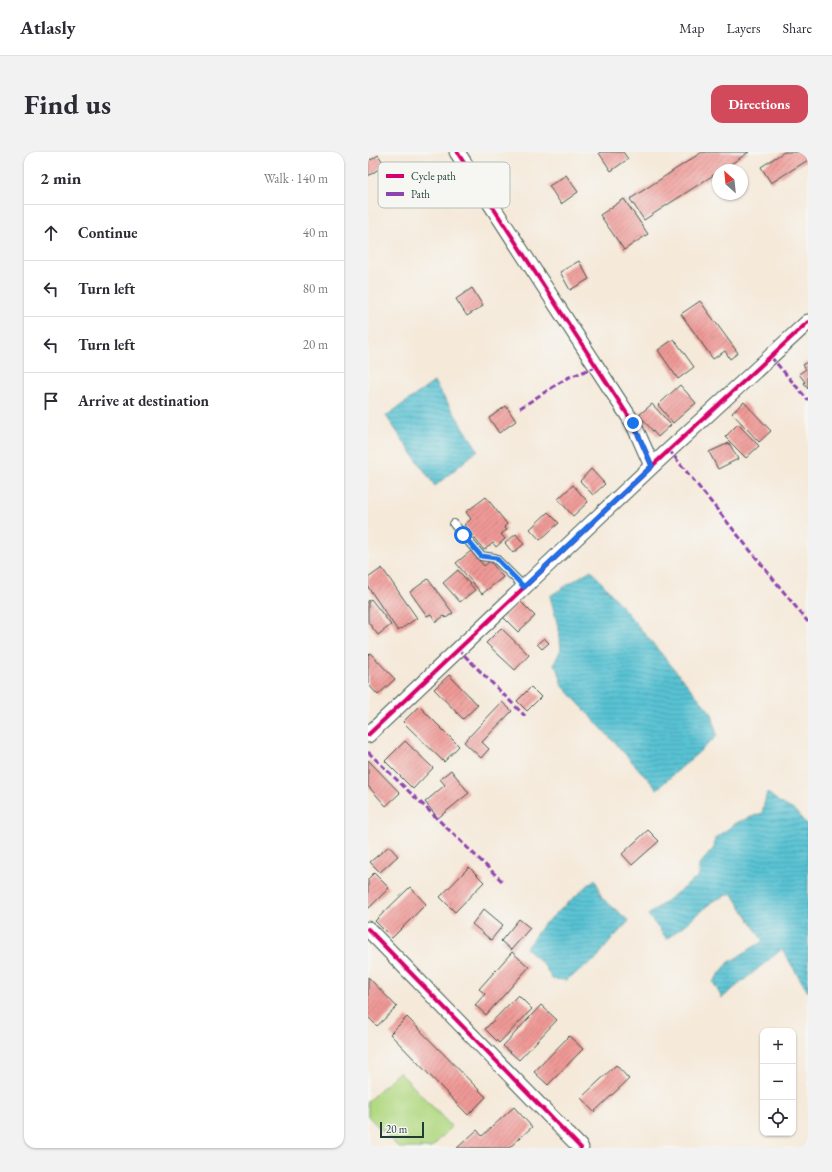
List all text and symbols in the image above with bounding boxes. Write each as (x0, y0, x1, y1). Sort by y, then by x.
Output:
text: Atlasly (20, 15, 76, 40)
text: Map (679, 19, 704, 37)
text: Layers (726, 19, 761, 37)
text: Share (783, 19, 812, 37)
button: Directions (711, 85, 808, 123)
text: Find us (24, 86, 111, 122)
legend (378, 162, 510, 208)
north arrow (712, 164, 748, 200)
text: 2 min (40, 167, 81, 189)
text: Cycle path (411, 169, 456, 183)
text: Walk · 140 m (264, 170, 328, 187)
text: Path (411, 187, 430, 201)
icon: ahead (40, 222, 62, 244)
text: Continue (78, 223, 138, 242)
text: 40 m (303, 224, 328, 241)
icon: left (40, 278, 62, 300)
text: Turn left (78, 279, 135, 298)
text: 80 m (303, 280, 328, 297)
icon: left (40, 334, 62, 356)
text: Turn left (78, 335, 135, 354)
text: 20 m (303, 336, 328, 353)
icon: arrive (40, 390, 62, 412)
text: Arrive at destination (78, 391, 209, 410)
route end (624, 414, 642, 432)
route start (454, 526, 472, 544)
map controls (760, 1028, 796, 1136)
button: + (760, 1028, 796, 1064)
button: − (760, 1064, 796, 1100)
button: locate (760, 1100, 796, 1136)
scale bar (380, 1120, 424, 1139)
text: 20 m (386, 1122, 407, 1136)

